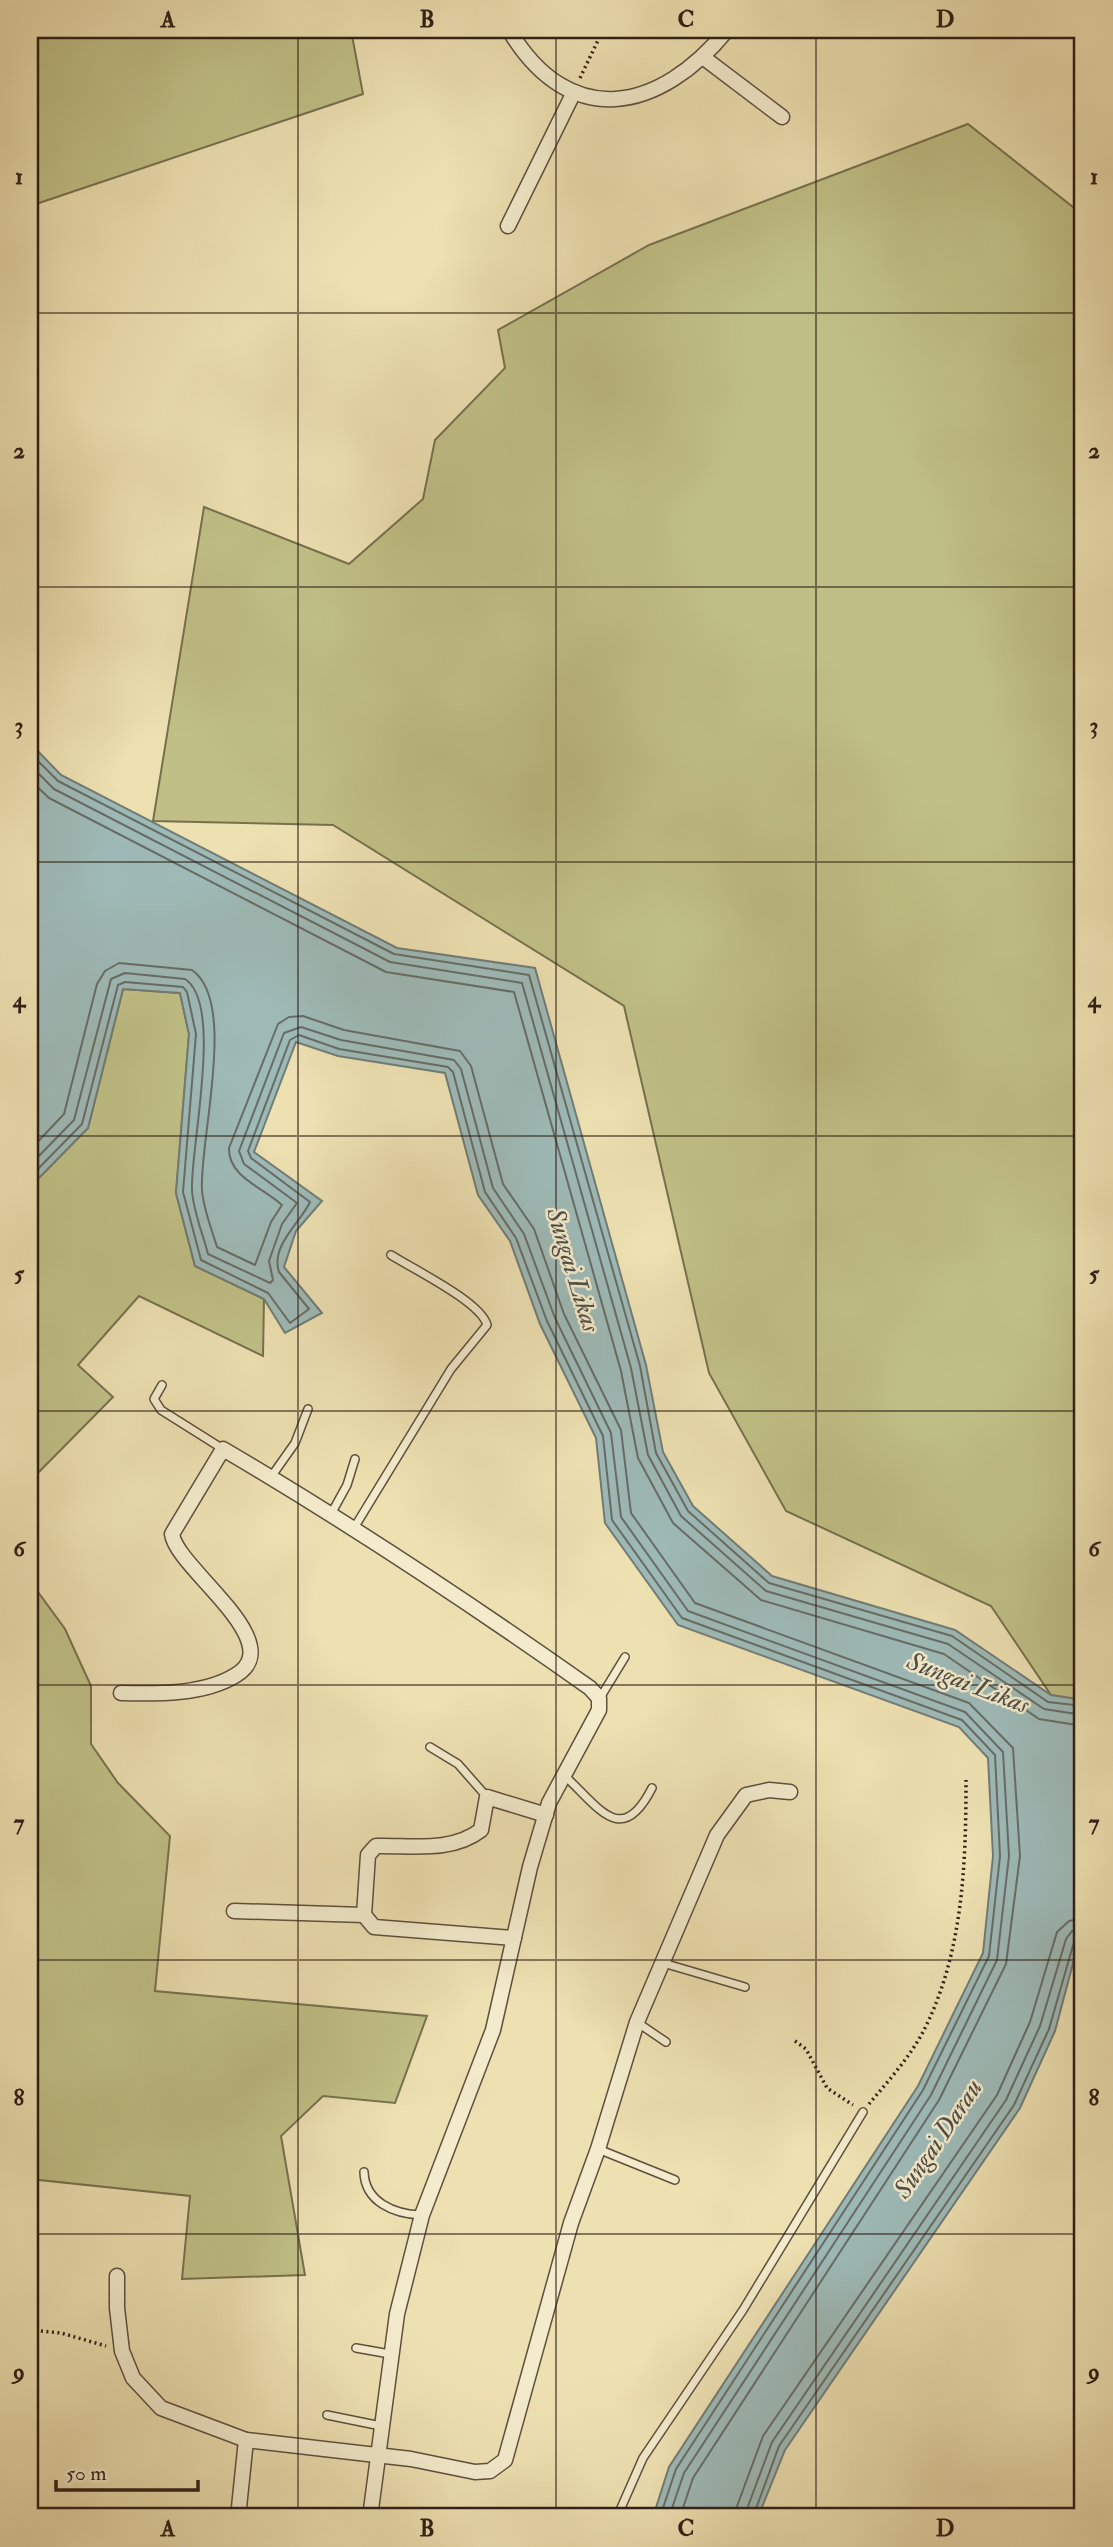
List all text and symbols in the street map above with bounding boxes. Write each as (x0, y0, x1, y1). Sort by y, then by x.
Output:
text: A (160, 5, 176, 34)
text: B (419, 5, 435, 34)
text: C (678, 5, 694, 34)
text: D (936, 5, 954, 34)
text: 1 (15, 162, 23, 191)
text: 1 (1090, 162, 1098, 191)
text: 2 (13, 436, 25, 465)
text: 2 (1088, 436, 1100, 465)
text: 3 (15, 711, 23, 740)
text: 3 (1090, 711, 1098, 740)
text: 4 (12, 985, 27, 1014)
text: 4 (1087, 985, 1102, 1014)
water label: Sungai Likas (539, 1203, 607, 1337)
text: 5 (14, 1259, 25, 1288)
text: 5 (1089, 1259, 1100, 1288)
text: 6 (13, 1534, 27, 1563)
text: 6 (1088, 1534, 1102, 1563)
water label: Sungai Likas (901, 1645, 1034, 1721)
text: 7 (14, 1808, 25, 1837)
text: 7 (1089, 1808, 1100, 1837)
water label: Sungai Darau (886, 2073, 989, 2205)
text: 8 (14, 2083, 25, 2112)
text: 8 (1089, 2083, 1100, 2112)
text: 9 (11, 2357, 25, 2386)
text: 9 (1086, 2357, 1100, 2386)
scale bar (56, 2449, 198, 2493)
text: 50 m (66, 2460, 107, 2487)
text: A (160, 2514, 176, 2543)
text: B (419, 2514, 435, 2543)
text: C (678, 2514, 694, 2543)
text: D (936, 2514, 954, 2543)

